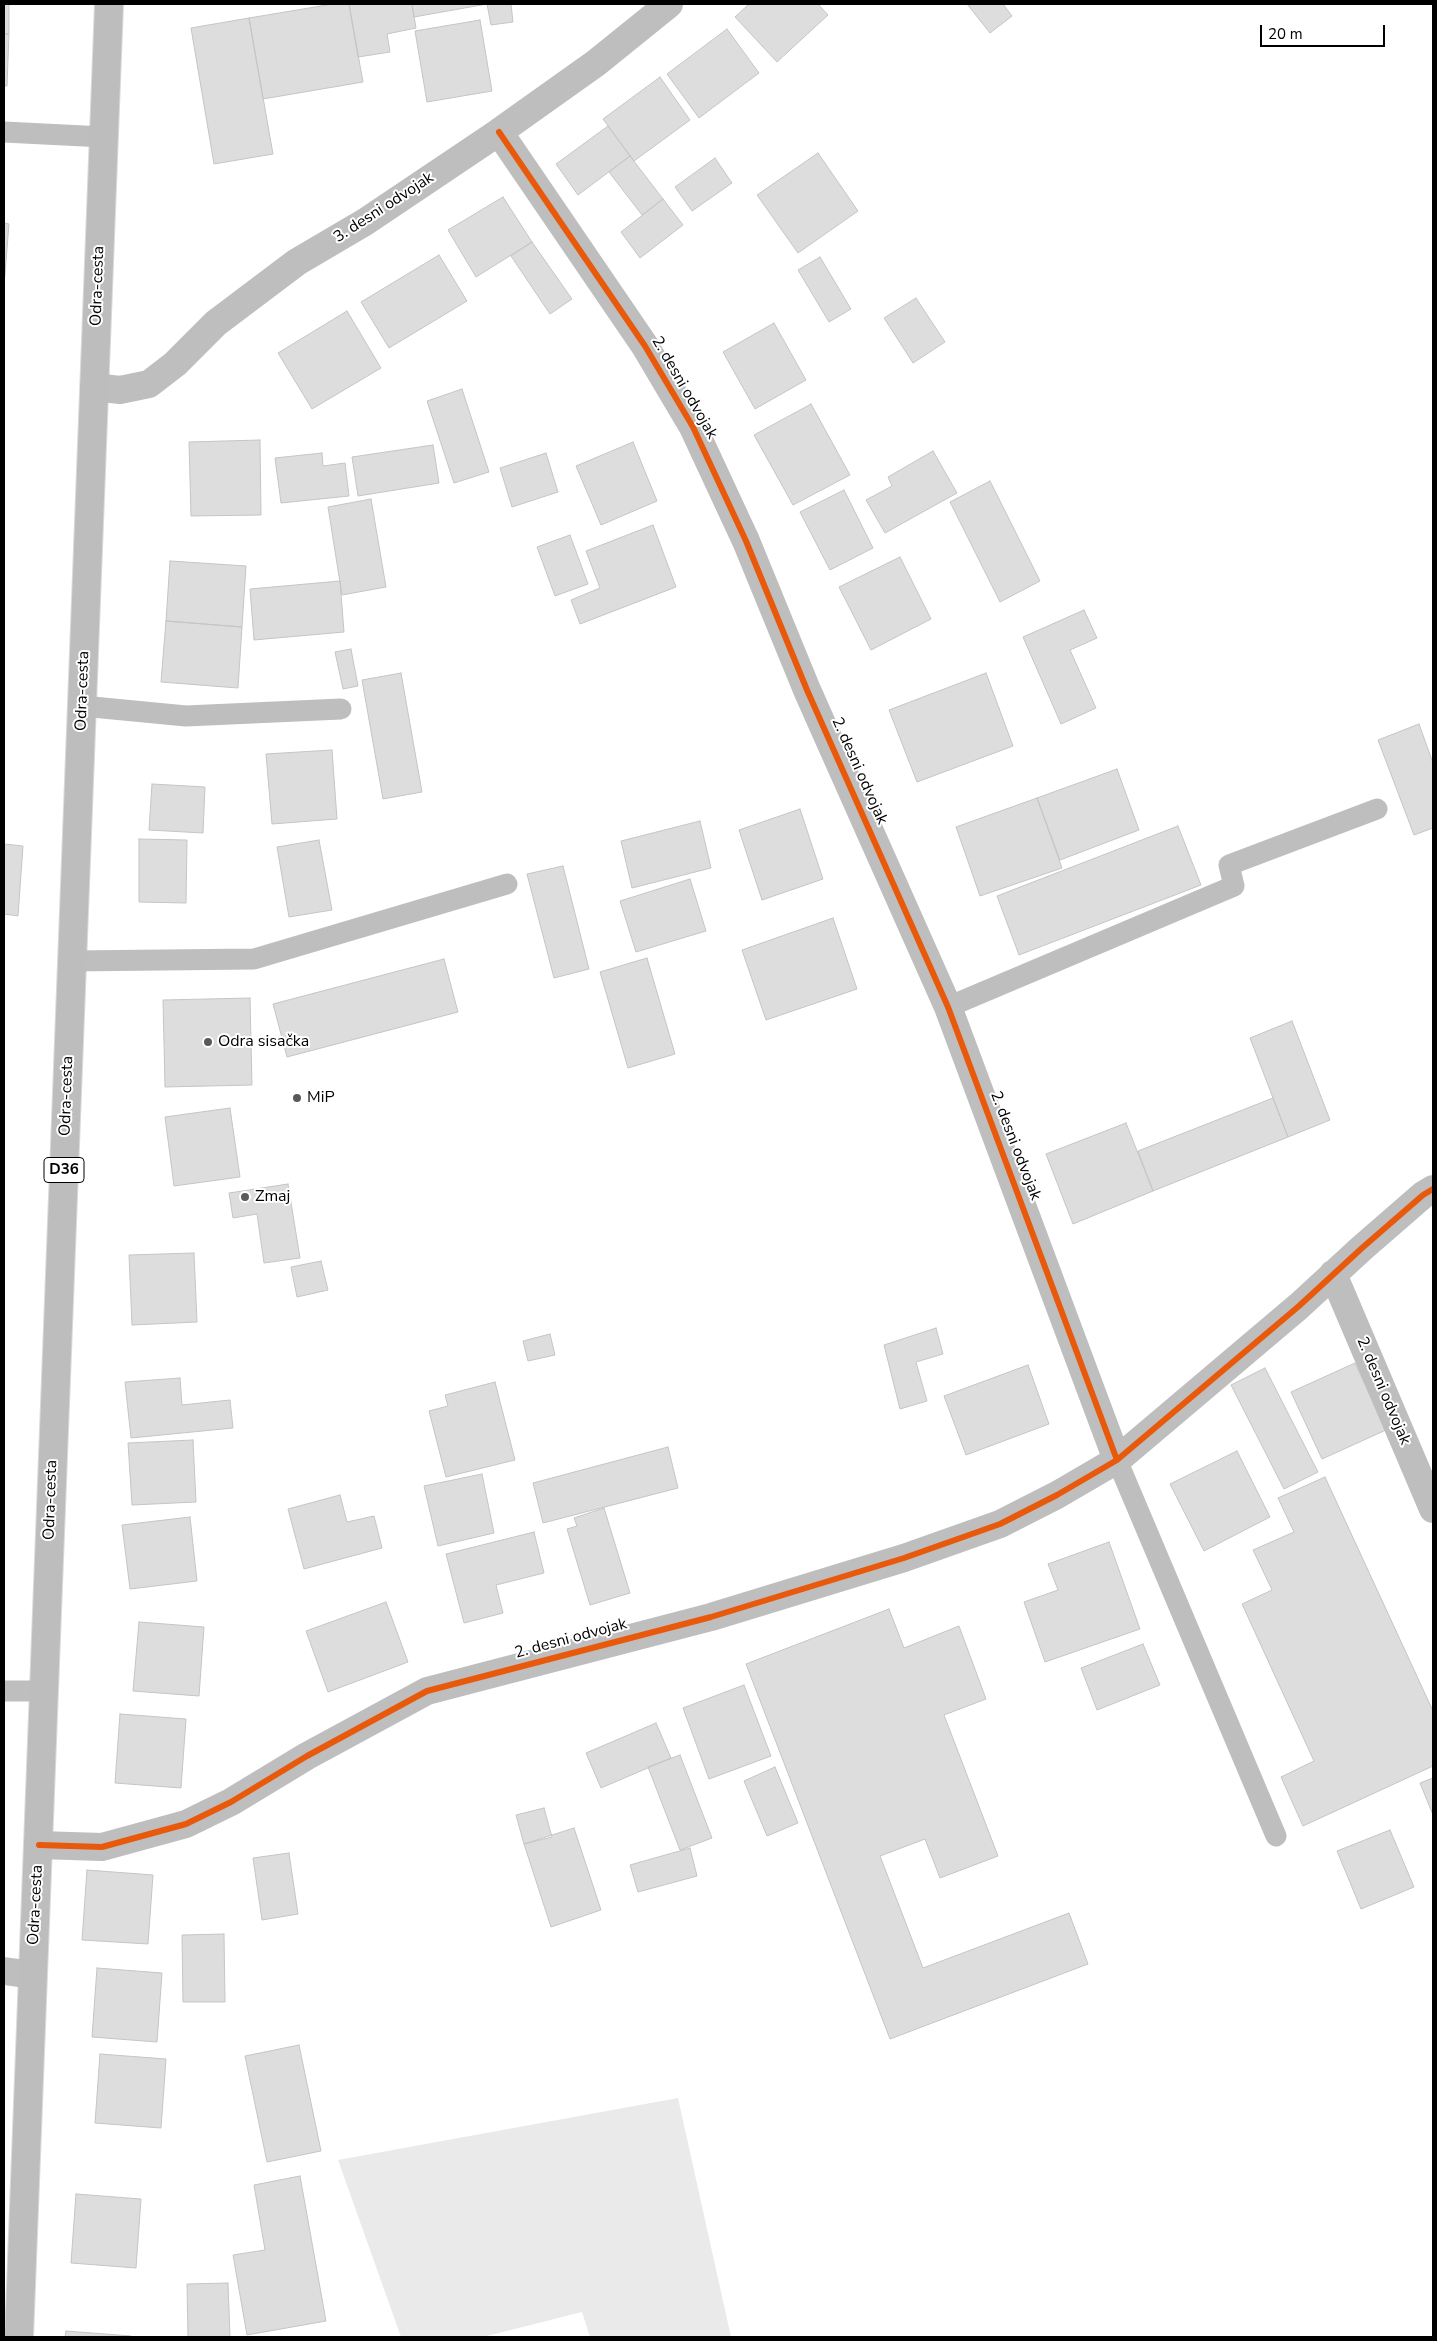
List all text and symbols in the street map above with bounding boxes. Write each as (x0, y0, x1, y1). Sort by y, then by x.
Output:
scale bar (1262, 15, 1387, 47)
text: 20 m (1268, 24, 1303, 44)
street label: 3. desni odvojak (330, 169, 438, 247)
street label: Odra-cesta (87, 246, 109, 326)
street label: 2. desni odvojak (647, 333, 721, 443)
street label: Odra-cesta (72, 651, 94, 731)
street label: 2. desni odvojak (827, 714, 891, 828)
place label: Odra sisačka (218, 1032, 309, 1052)
marker: Odra sisačka (202, 1036, 214, 1048)
street label: Odra-cesta (56, 1056, 78, 1136)
place label: MiP (307, 1088, 335, 1108)
street label: 2. desni odvojak (985, 1089, 1045, 1203)
marker: MiP (291, 1092, 303, 1104)
road number: D36 (44, 1158, 84, 1182)
place label: Zmaj (255, 1187, 290, 1207)
marker: Zmaj (239, 1191, 251, 1203)
street label: 2. desni odvojak (1352, 1334, 1414, 1448)
street label: Odra-cesta (40, 1460, 62, 1540)
street label: 2. desni odvojak (513, 1615, 629, 1663)
street label: Odra-cesta (24, 1864, 48, 1946)

